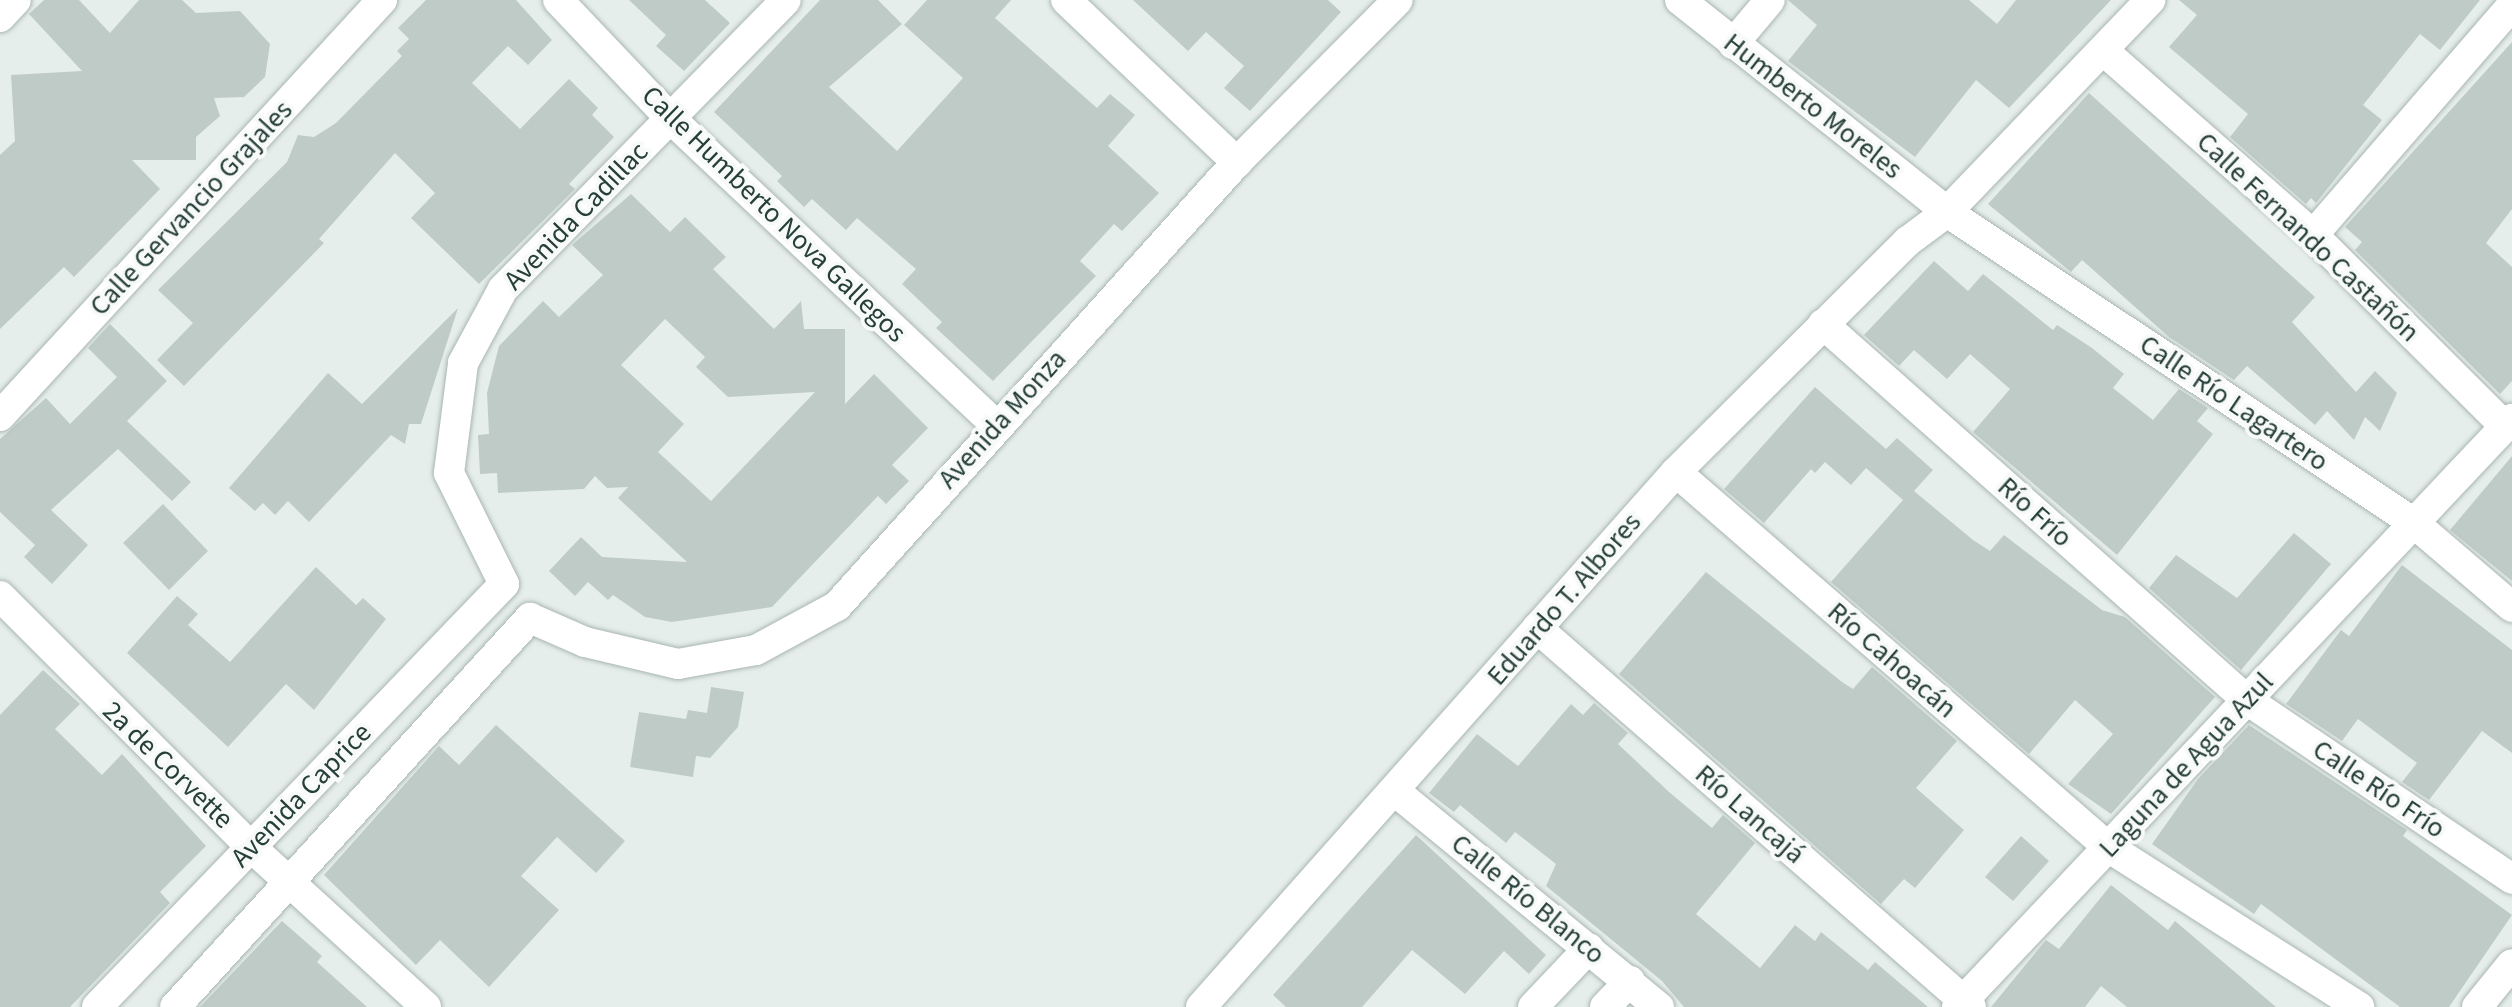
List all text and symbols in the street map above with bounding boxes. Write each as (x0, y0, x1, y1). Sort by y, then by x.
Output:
street label: Humberto Moreles (1717, 26, 1909, 186)
street label: Calle Humberto Nova Gallegos (635, 79, 913, 349)
street label: Calle Gervancio Grajales (83, 93, 299, 323)
street label: Calle Fernando Castañón (2190, 125, 2426, 349)
street label: Avenida Cadillac (497, 135, 655, 297)
street label: Calle Río Lagartero (2133, 327, 2335, 479)
street label: Avenida Monza (931, 343, 1073, 495)
street label: Río Frío (1991, 470, 2079, 554)
street label: Eduardo T. Albores (1480, 506, 1648, 692)
street label: Río Cahoacán (1821, 595, 1963, 725)
street label: Laguna de Agua Azul (2092, 666, 2280, 864)
street label: 2a de Corvette (96, 694, 240, 836)
street label: Avenida Caprice (224, 716, 378, 874)
street label: Calle Río Frío (2306, 732, 2452, 846)
street label: Río Lancajá (1688, 757, 1812, 871)
street label: Calle Río Blanco (1444, 827, 1612, 971)

